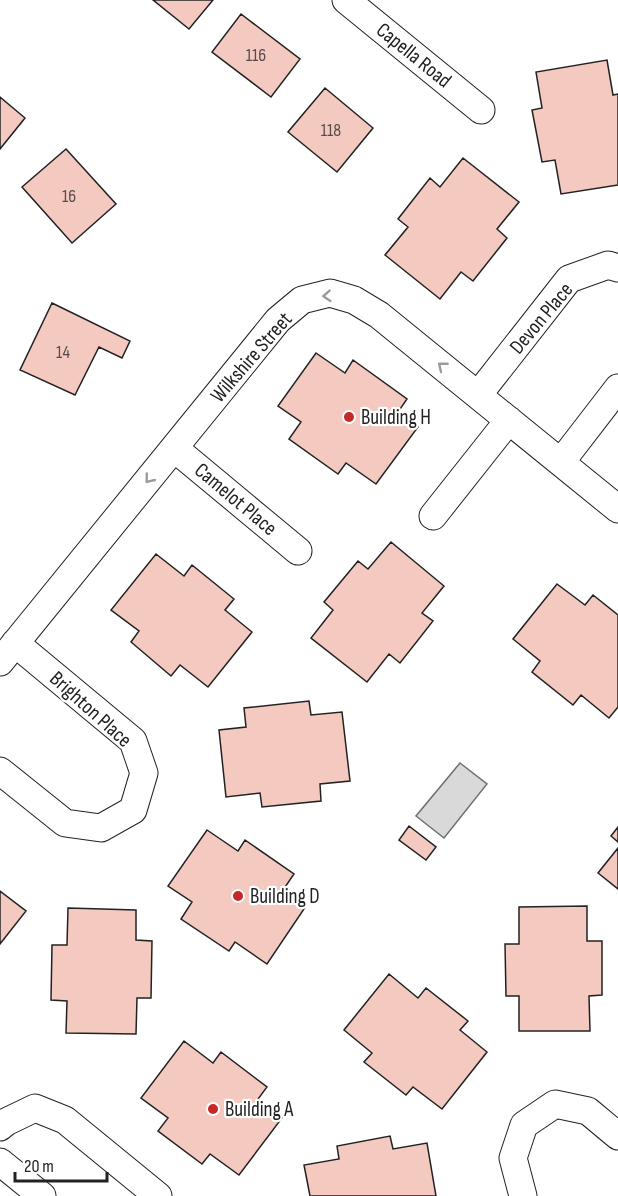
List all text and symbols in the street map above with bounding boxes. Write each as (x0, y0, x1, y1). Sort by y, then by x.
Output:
street label: Capella Road (371, 18, 456, 93)
house number: 116 (246, 45, 266, 66)
house number: 118 (321, 120, 341, 141)
house number: 16 (62, 186, 76, 207)
street label: Devon Place (504, 278, 578, 359)
one-way arrow (322, 289, 332, 302)
street label: Wilkshire Street (205, 307, 297, 408)
house number: 14 (56, 342, 70, 363)
one-way arrow (438, 363, 449, 374)
place label: Building H (361, 405, 431, 430)
marker: Building H (342, 410, 356, 424)
street label: Camelot Place (189, 458, 282, 541)
one-way arrow (145, 473, 156, 484)
street label: Brighton Place (45, 666, 137, 753)
place label: Building D (250, 884, 320, 909)
marker: Building D (231, 889, 245, 903)
place label: Building A (225, 1097, 294, 1122)
marker: Building A (206, 1102, 220, 1116)
scale bar (15, 1145, 106, 1183)
text: 20 m (24, 1156, 54, 1177)

